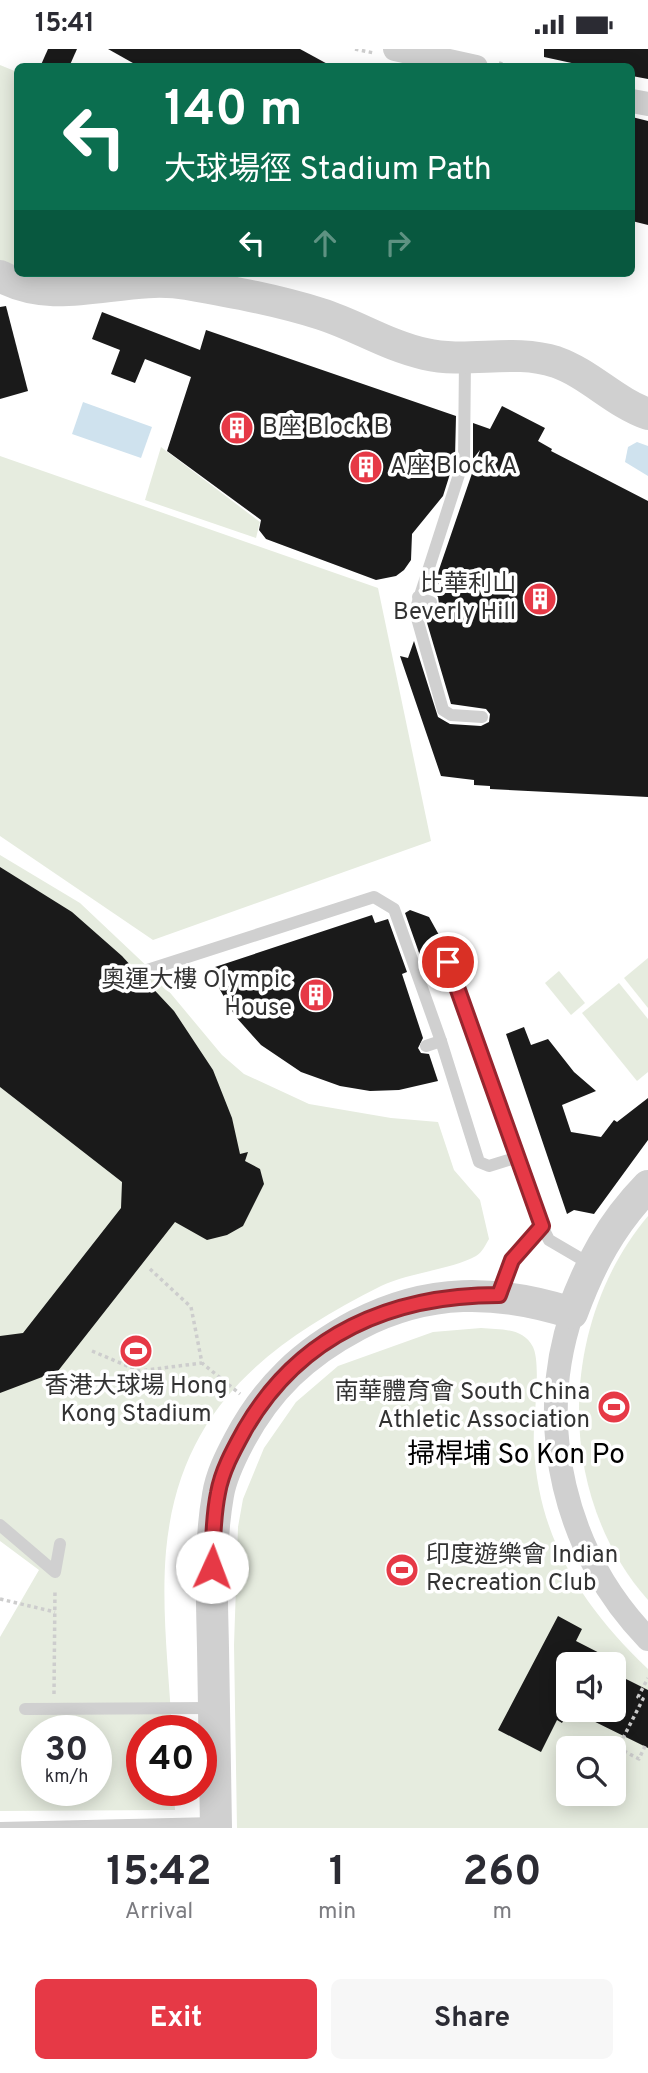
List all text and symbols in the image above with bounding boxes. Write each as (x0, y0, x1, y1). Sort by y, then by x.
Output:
text: 15:41 (35, 8, 95, 41)
text: 140 m (164, 81, 303, 143)
icon: left (49, 91, 140, 182)
text: 大球場徑 Stadium Path (164, 151, 492, 191)
icon: left (233, 224, 271, 262)
icon: ahead (306, 224, 344, 262)
icon: right (379, 224, 417, 262)
building icon: B座 Block B (218, 409, 256, 447)
place label: B座 Block B (262, 413, 389, 443)
building icon: A座 Block A (347, 448, 385, 486)
place label: A座 Block A (390, 452, 517, 482)
place label: 比華利山 Beverly Hill (393, 570, 516, 628)
building icon: 比華利山 Beverly Hill (521, 580, 559, 618)
pin (418, 932, 478, 992)
icon: arrive (429, 943, 467, 981)
place label: 奧運大樓 Olympic House (101, 966, 292, 1024)
building icon: 奧運大樓 Olympic House (297, 976, 335, 1014)
sports icon: 香港大球場 Hong Kong Stadium (117, 1332, 155, 1370)
place label: 香港大球場 Hong Kong Stadium (44, 1372, 228, 1430)
place label: 南華體育會 South China Athletic Association (334, 1378, 590, 1436)
sports icon: 南華體育會 South China Athletic Association (595, 1388, 633, 1426)
district label: 掃桿埔 So Kon Po (407, 1438, 625, 1474)
position arrow (175, 1530, 249, 1604)
place label: 印度遊樂會 Indian Recreation Club (426, 1541, 618, 1599)
sports icon: 印度遊樂會 Indian Recreation Club (383, 1551, 421, 1589)
map controls (556, 1652, 626, 1806)
button: sound (556, 1652, 626, 1722)
speed limit sign: 40 (126, 1715, 217, 1806)
text: 30 (45, 1729, 88, 1773)
button: search (556, 1736, 626, 1806)
text: km/h (45, 1766, 88, 1789)
text: 15:42 (106, 1847, 212, 1900)
text: 1 (329, 1847, 346, 1900)
text: 260 (463, 1847, 542, 1900)
text: Arrival (125, 1898, 193, 1927)
text: min (318, 1898, 356, 1927)
text: m (492, 1898, 512, 1927)
button: Exit (35, 1979, 317, 2059)
button: Share (331, 1979, 613, 2059)

